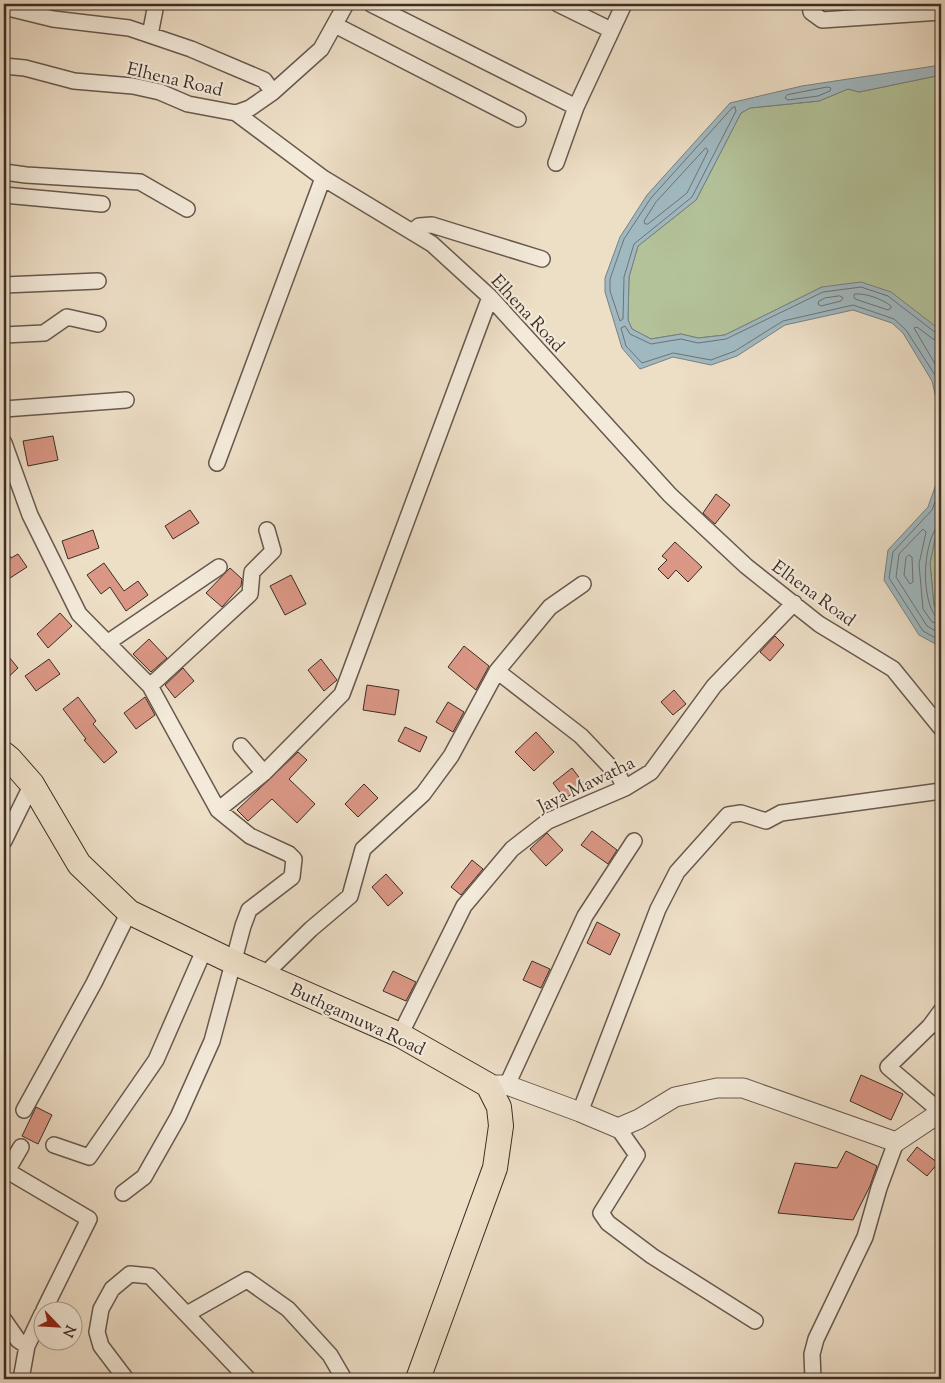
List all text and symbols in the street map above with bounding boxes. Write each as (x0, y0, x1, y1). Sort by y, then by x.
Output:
street label: Elhena Road (124, 57, 225, 105)
street label: Elhena Road (484, 270, 569, 359)
street label: Elhena Road (766, 555, 860, 634)
street label: Jaya Mawatha (533, 751, 640, 821)
street label: Buthgamuwa Road (285, 978, 429, 1064)
north arrow (32, 1300, 82, 1350)
text: N (57, 1321, 79, 1340)

